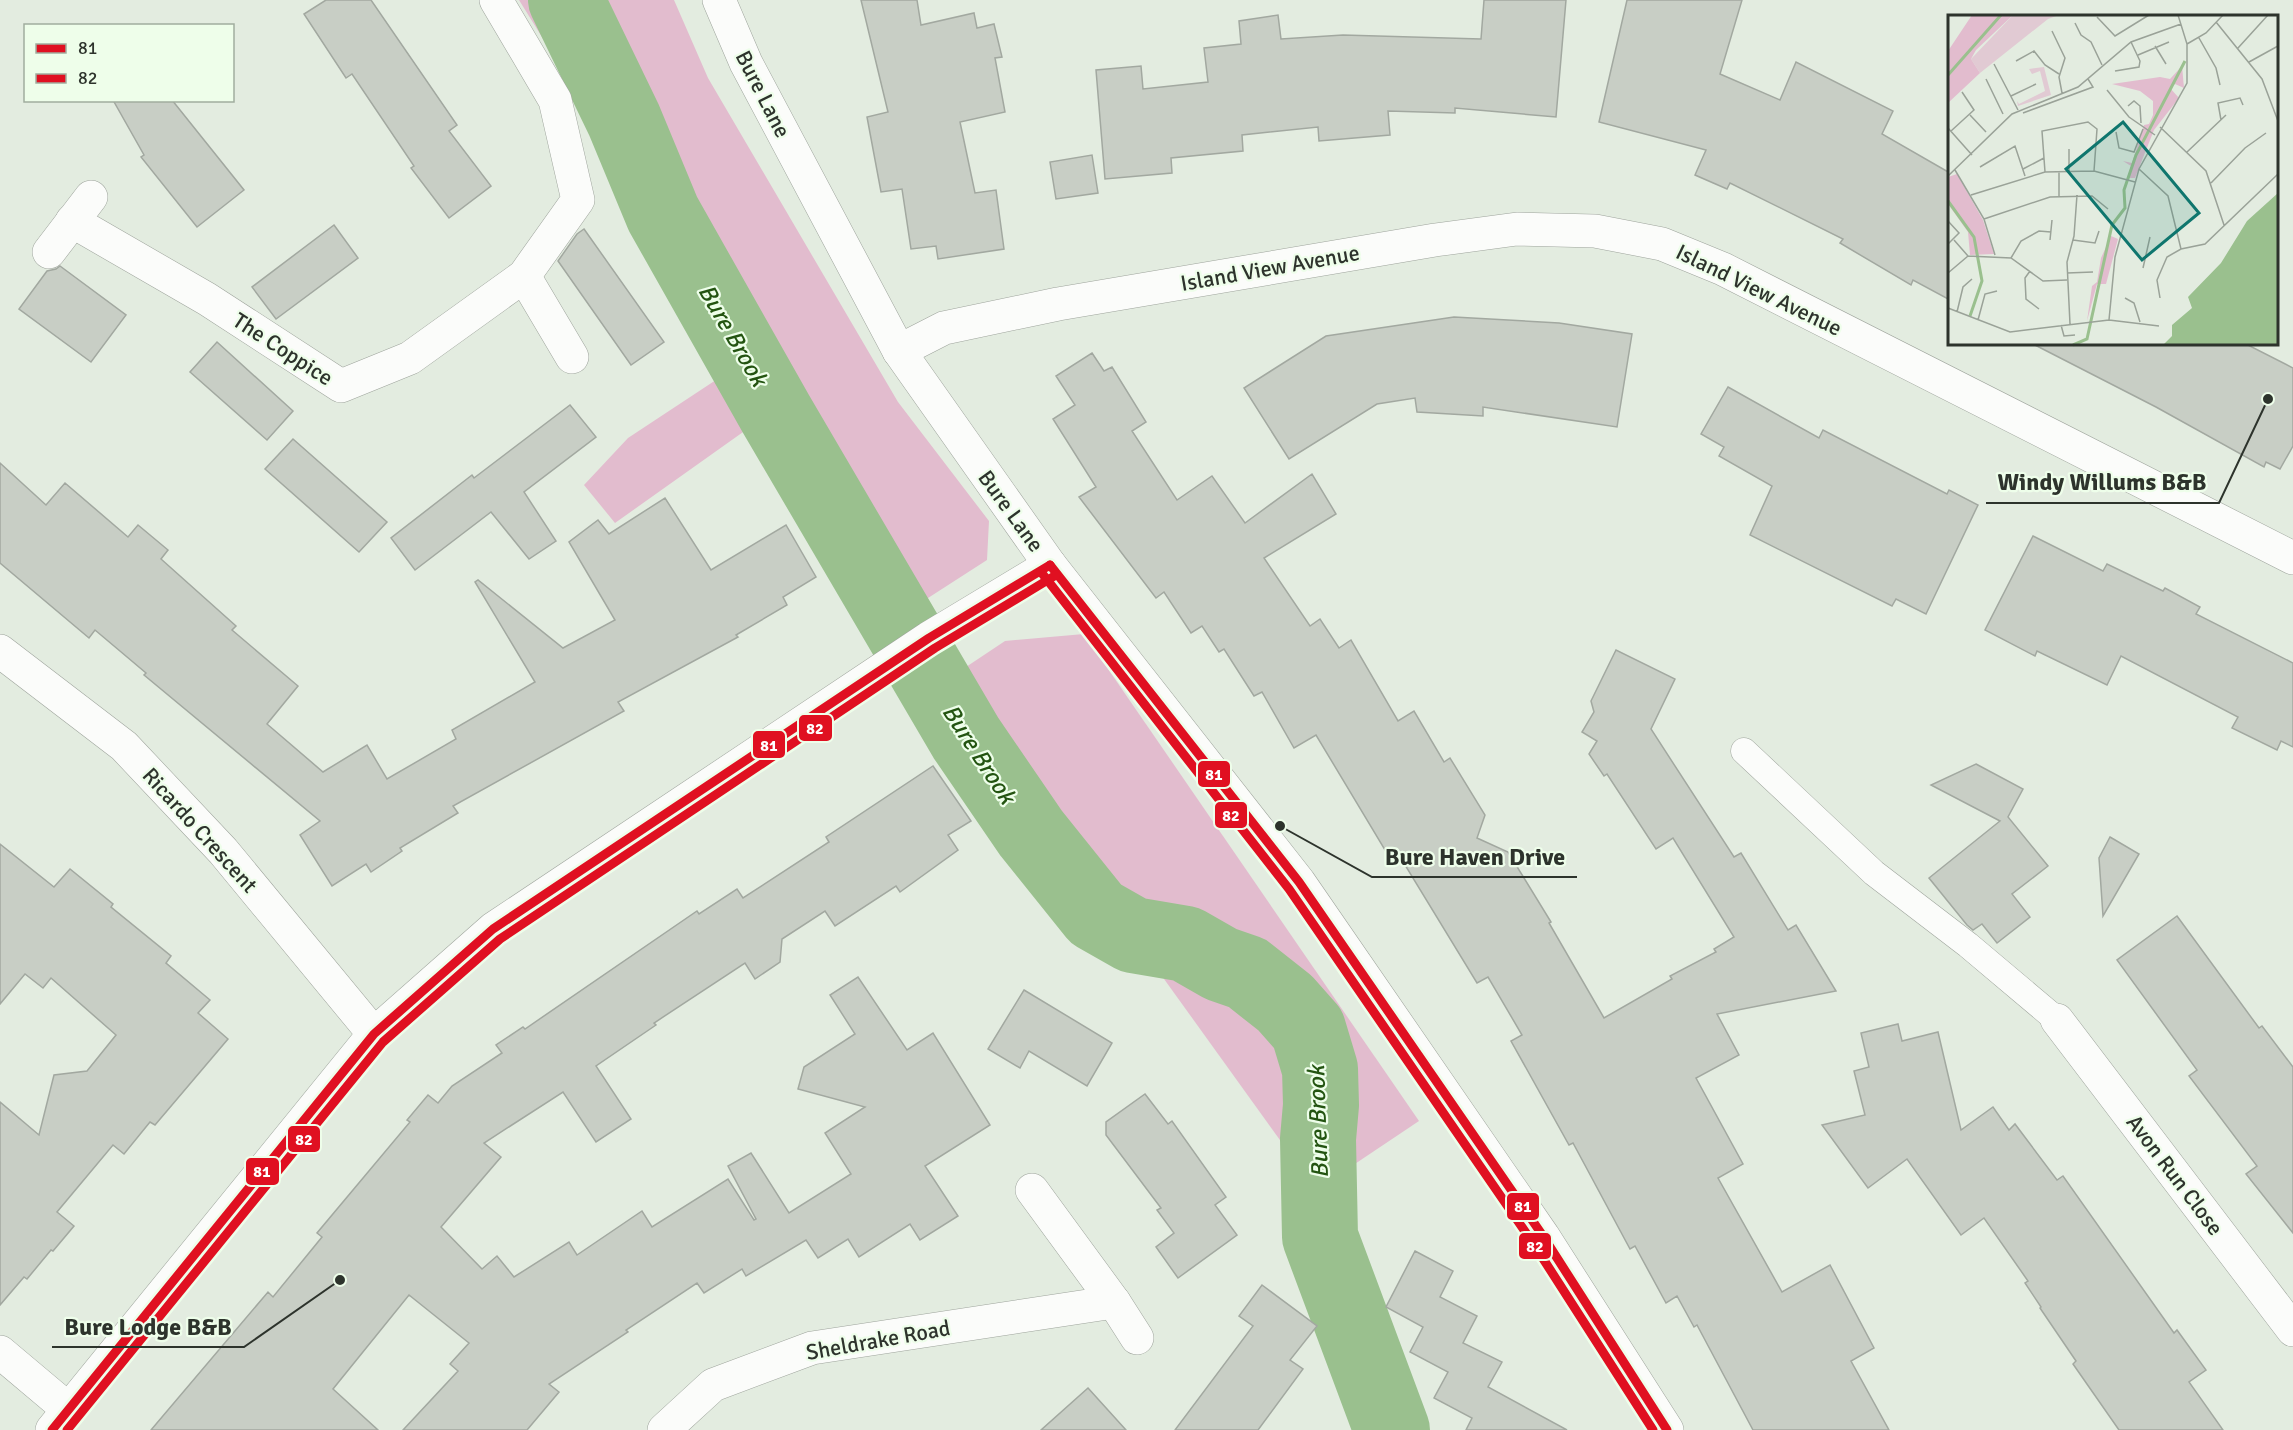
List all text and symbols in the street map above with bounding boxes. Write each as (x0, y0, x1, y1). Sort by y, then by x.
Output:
inset map (1948, 15, 2278, 345)
legend (24, 24, 234, 102)
text: 81 (78, 37, 97, 59)
street label: Bure Lane (730, 46, 796, 142)
text: 82 (78, 67, 97, 89)
street label: Island View Avenue (1672, 238, 1846, 342)
street label: Island View Avenue (1178, 239, 1362, 297)
water label: Bure Brook (692, 279, 775, 393)
street label: The Coppice (228, 307, 338, 391)
callout: Windy Willums B&B (1986, 461, 2219, 503)
street label: Bure Lane (972, 465, 1050, 557)
text: Windy Willums B&B (1997, 467, 2207, 497)
water label: Bure Brook (936, 699, 1023, 811)
line badge: 82 (798, 714, 833, 742)
text: 82 (806, 719, 824, 739)
line badge: 81 (752, 730, 786, 759)
text: 81 (760, 736, 778, 756)
line badge: 81 (1197, 760, 1231, 788)
street label: Ricardo Crescent (137, 762, 263, 898)
text: 81 (1205, 765, 1223, 785)
line badge: 82 (1214, 801, 1248, 829)
text: 82 (1222, 806, 1240, 826)
callout: Bure Haven Drive (1372, 835, 1577, 877)
text: Bure Haven Drive (1385, 842, 1565, 872)
water label: Bure Brook (1301, 1063, 1335, 1179)
street label: Avon Run Close (2121, 1109, 2229, 1241)
line badge: 82 (287, 1125, 321, 1153)
text: 82 (295, 1130, 313, 1150)
line badge: 81 (245, 1157, 280, 1186)
text: 81 (253, 1162, 271, 1182)
line badge: 81 (1506, 1192, 1540, 1221)
text: 81 (1514, 1197, 1532, 1217)
line badge: 82 (1518, 1232, 1552, 1260)
text: 82 (1526, 1237, 1544, 1257)
callout: Bure Lodge B&B (52, 1305, 244, 1347)
text: Bure Lodge B&B (64, 1312, 232, 1342)
street label: Sheldrake Road (804, 1314, 952, 1366)

